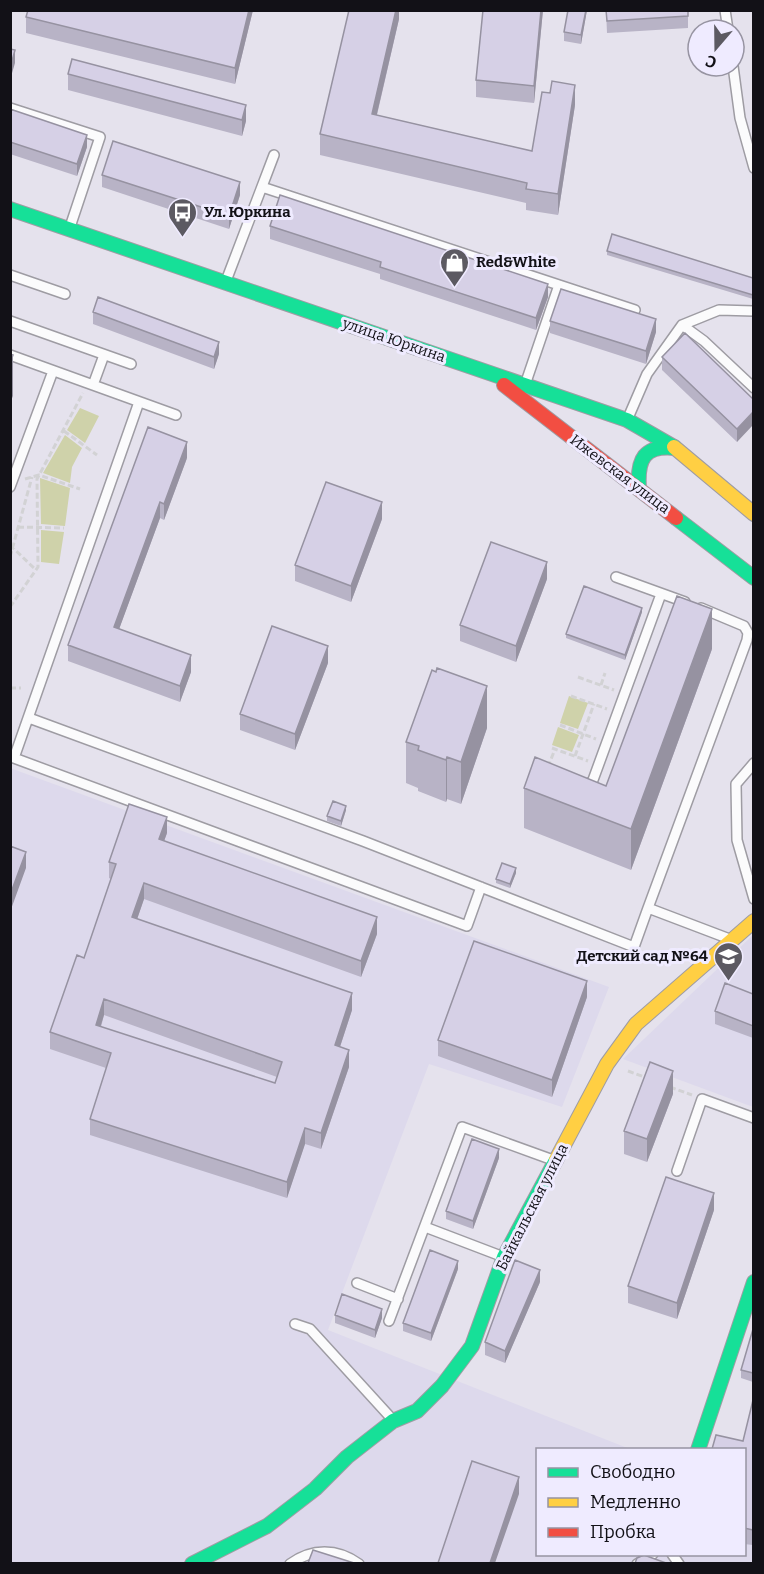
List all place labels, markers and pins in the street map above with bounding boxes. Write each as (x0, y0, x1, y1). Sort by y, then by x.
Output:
bus stop icon: Ул. Юркина (167, 196, 199, 238)
place label: Ул. Юркина (204, 203, 291, 221)
shop icon: Red&White (439, 246, 471, 288)
place label: Red&White (476, 253, 556, 271)
school or university icon: Детский сад №64 (713, 940, 745, 982)
place label: Детский сад №64 (577, 947, 708, 965)

